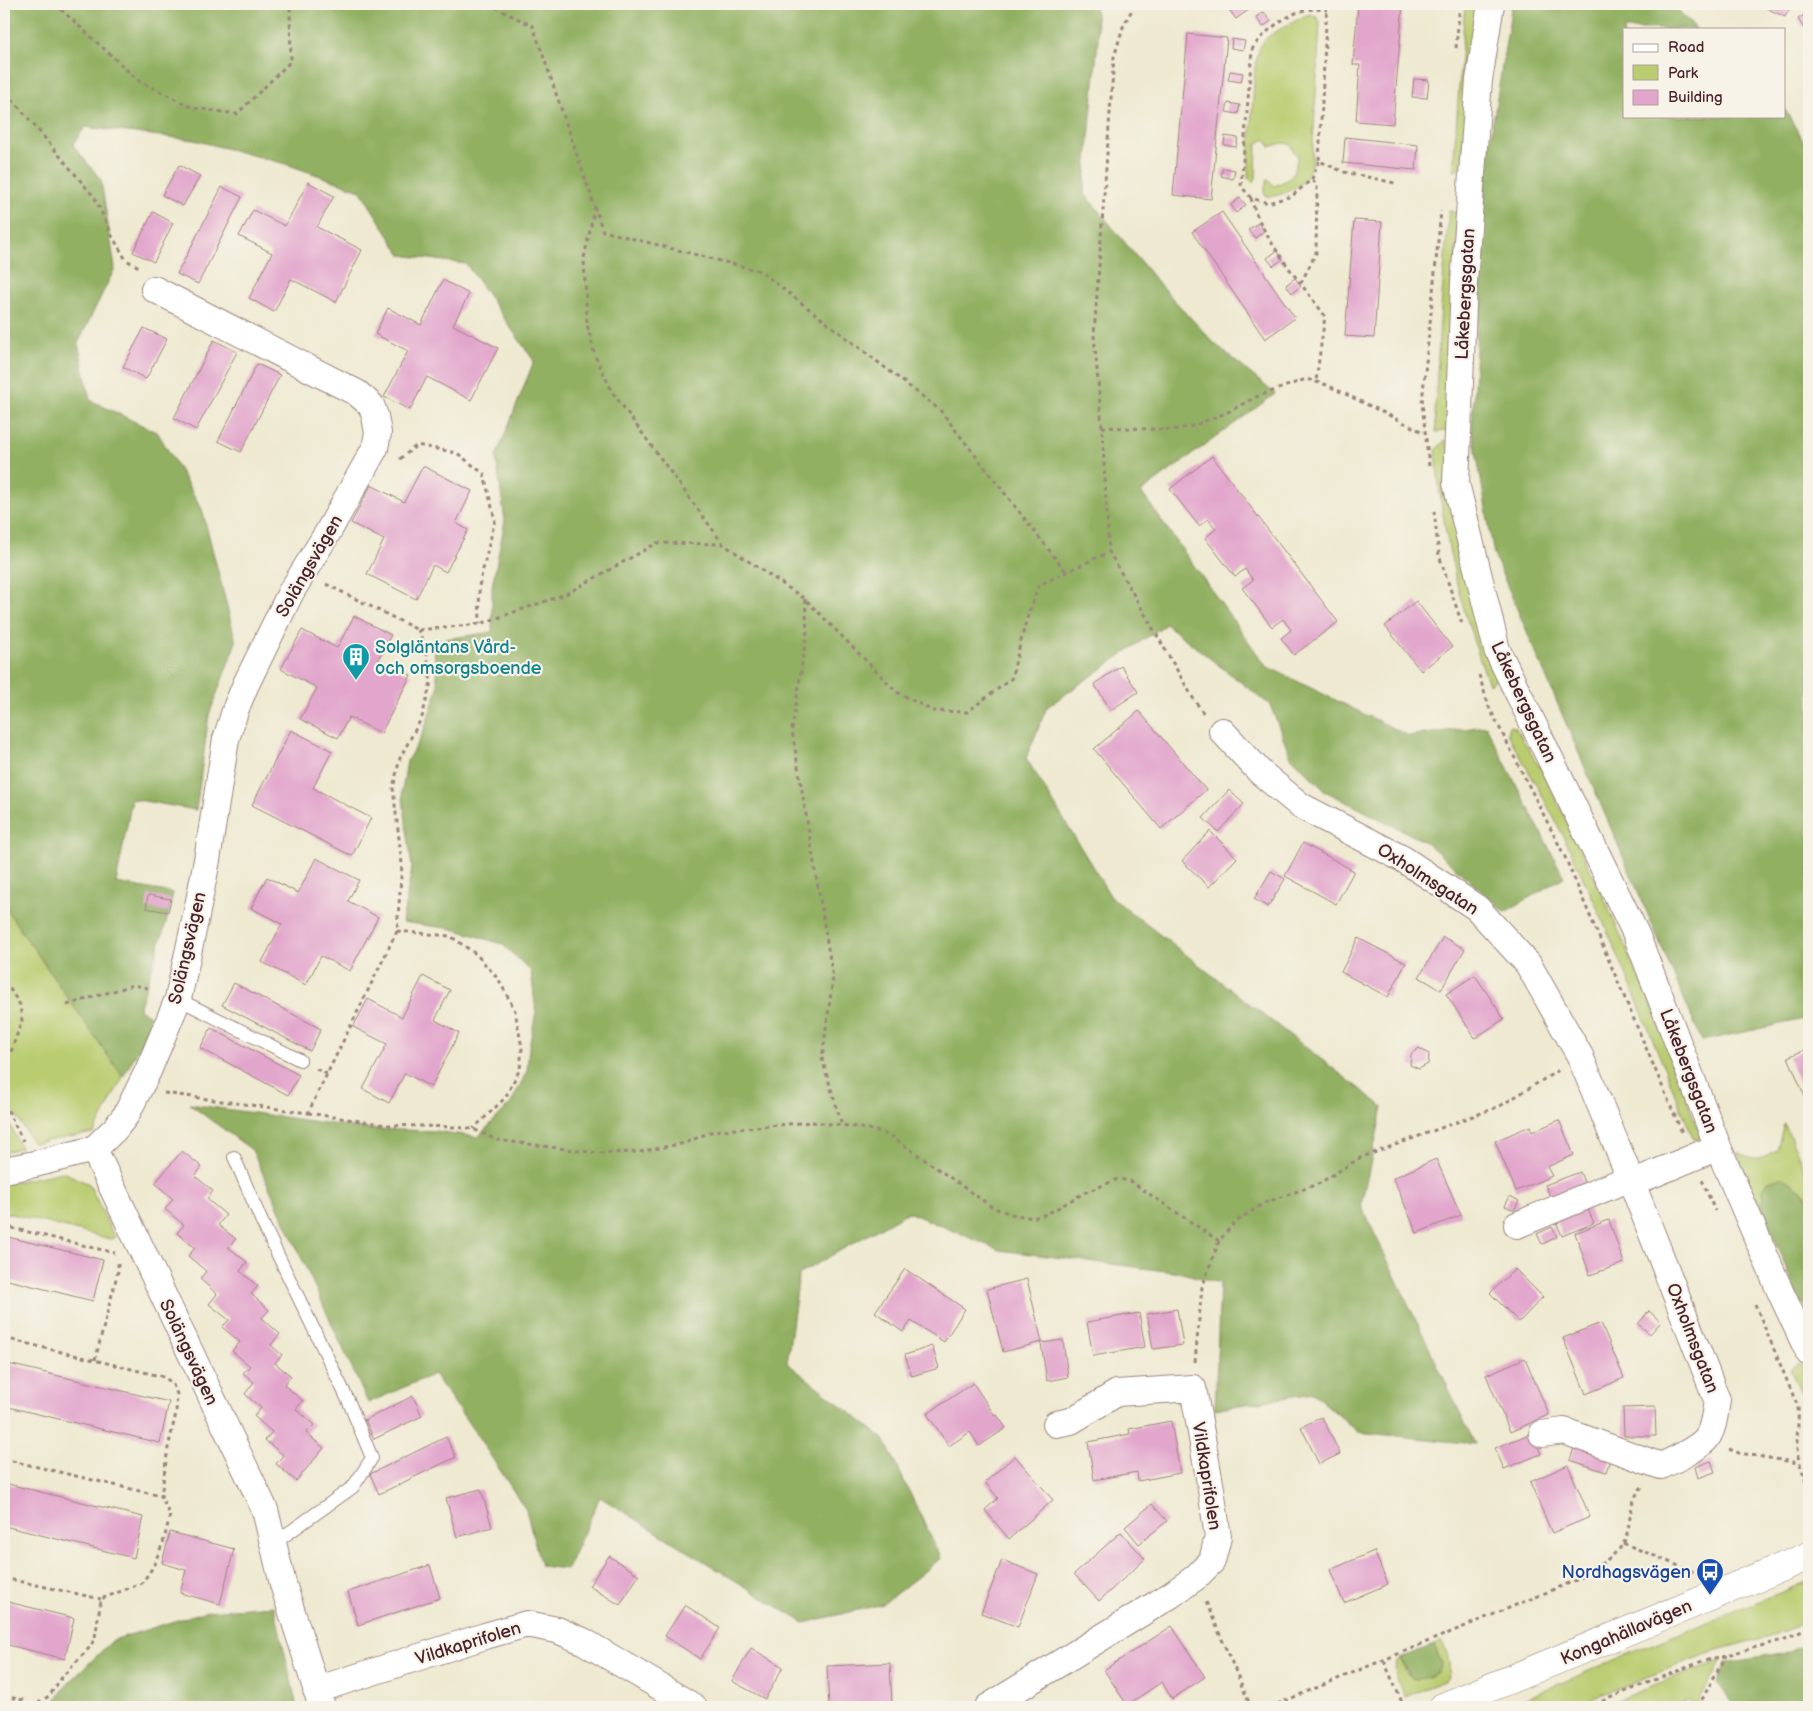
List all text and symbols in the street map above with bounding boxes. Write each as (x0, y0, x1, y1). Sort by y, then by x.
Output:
legend (1623, 28, 1786, 118)
text: Road (1668, 38, 1704, 57)
text: Park (1668, 64, 1699, 83)
text: Building (1668, 88, 1723, 107)
street label: Låkebergsgatan (1452, 228, 1479, 360)
street label: Solängsvägen (272, 511, 347, 621)
place label: Solgläntans Vård- och omsorgsboende (375, 637, 542, 679)
street label: Låkebergsgatan (1486, 638, 1561, 766)
building icon: Solgläntans Vård- och omsorgsboende (341, 642, 371, 681)
street label: Oxholmsgatan (1373, 839, 1482, 920)
street label: Solängsvägen (164, 890, 211, 1006)
street label: Låkebergsgatan (1655, 1006, 1722, 1136)
street label: Oxholmsgatan (1662, 1280, 1723, 1396)
street label: Solängsvägen (155, 1296, 222, 1409)
street label: Vildkaprifolen (1188, 1420, 1225, 1532)
bus stop icon: Nordhagsvägen (1695, 1557, 1725, 1596)
place label: Nordhagsvägen (1561, 1562, 1691, 1583)
street label: Kongahällavägen (1557, 1595, 1695, 1670)
street label: Vildkaprifolen (413, 1617, 523, 1669)

